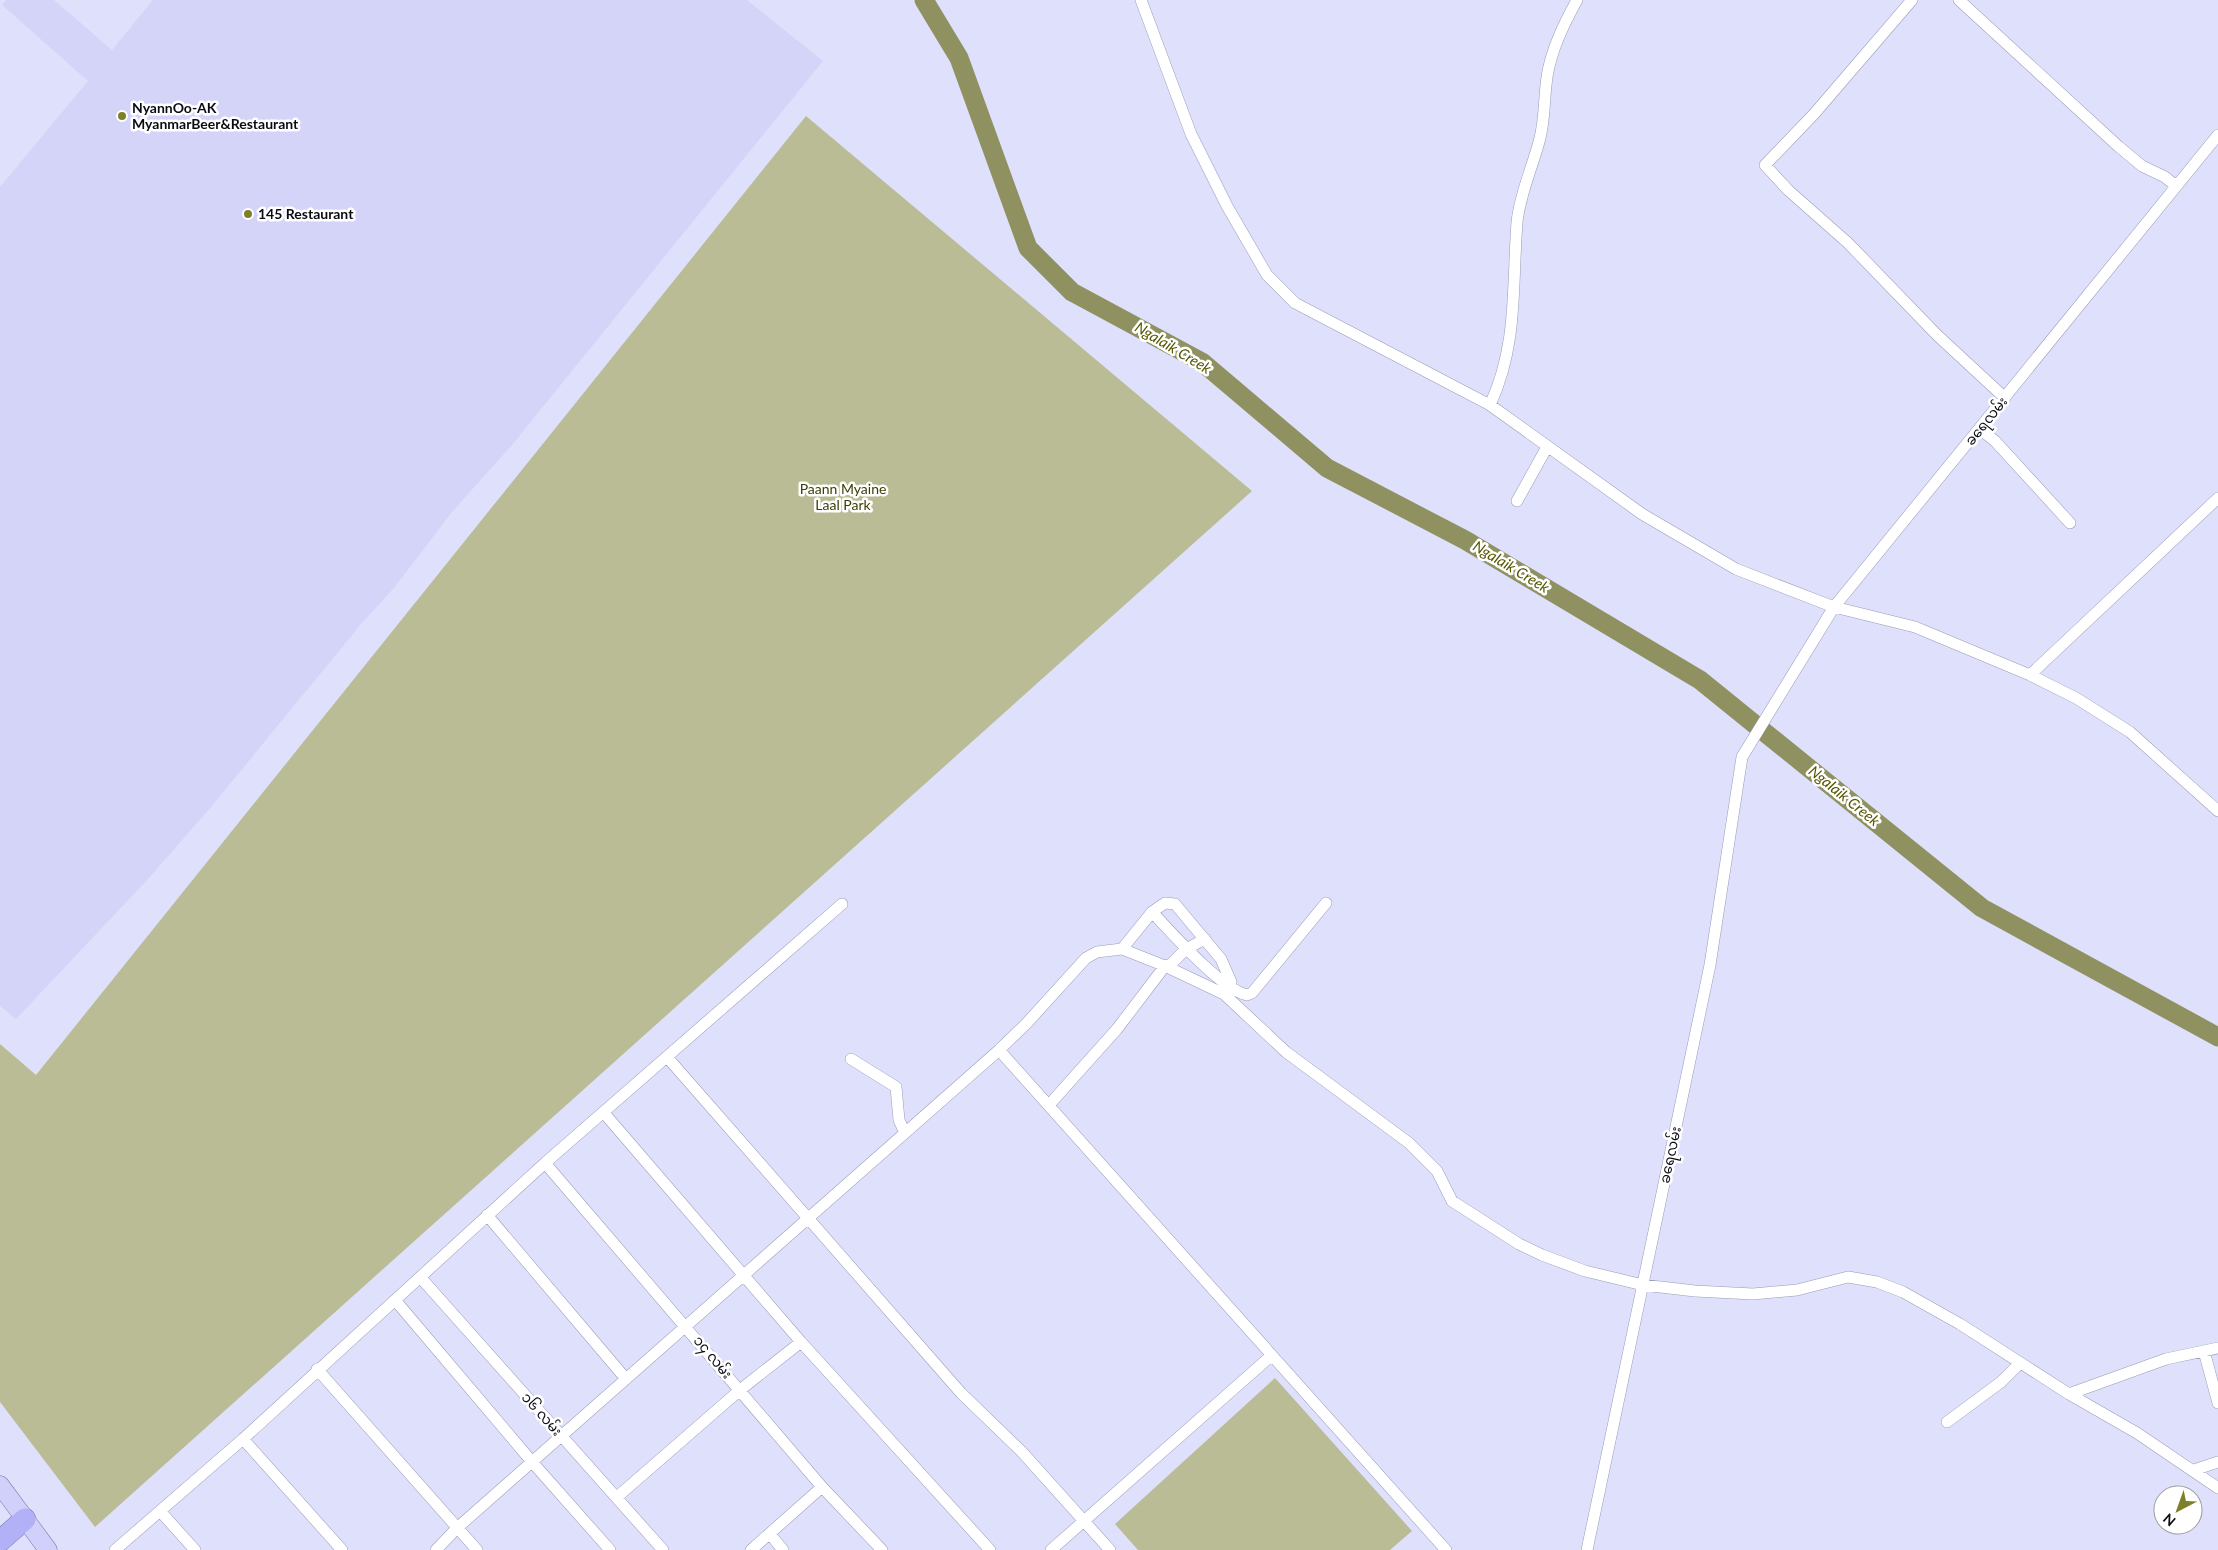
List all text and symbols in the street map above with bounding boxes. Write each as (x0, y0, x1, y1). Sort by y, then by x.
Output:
place label: NyannOo-AK MyanmarBeer&Restaurant (132, 99, 299, 132)
marker: NyannOo-AK MyanmarBeer&Restaurant (116, 110, 128, 122)
place label: 145 Restaurant (258, 205, 354, 222)
marker: 145 Restaurant (242, 208, 254, 220)
water label: Ngalaik Creek (1132, 317, 1216, 377)
street label: ခရေလမ်း (1960, 392, 2014, 451)
park label: Paann Myaine Laal Park (800, 480, 886, 513)
water label: Ngalaik Creek (1470, 536, 1554, 596)
water label: Ngalaik Creek (1806, 761, 1884, 830)
street label: ခရေလမ်း (1654, 1125, 1688, 1186)
street label: ၁၄ လမ်း (687, 1331, 737, 1384)
street label: ၁၆ လမ်း (519, 1388, 567, 1439)
north arrow (2153, 1485, 2203, 1535)
text: N (2159, 1510, 2179, 1530)

